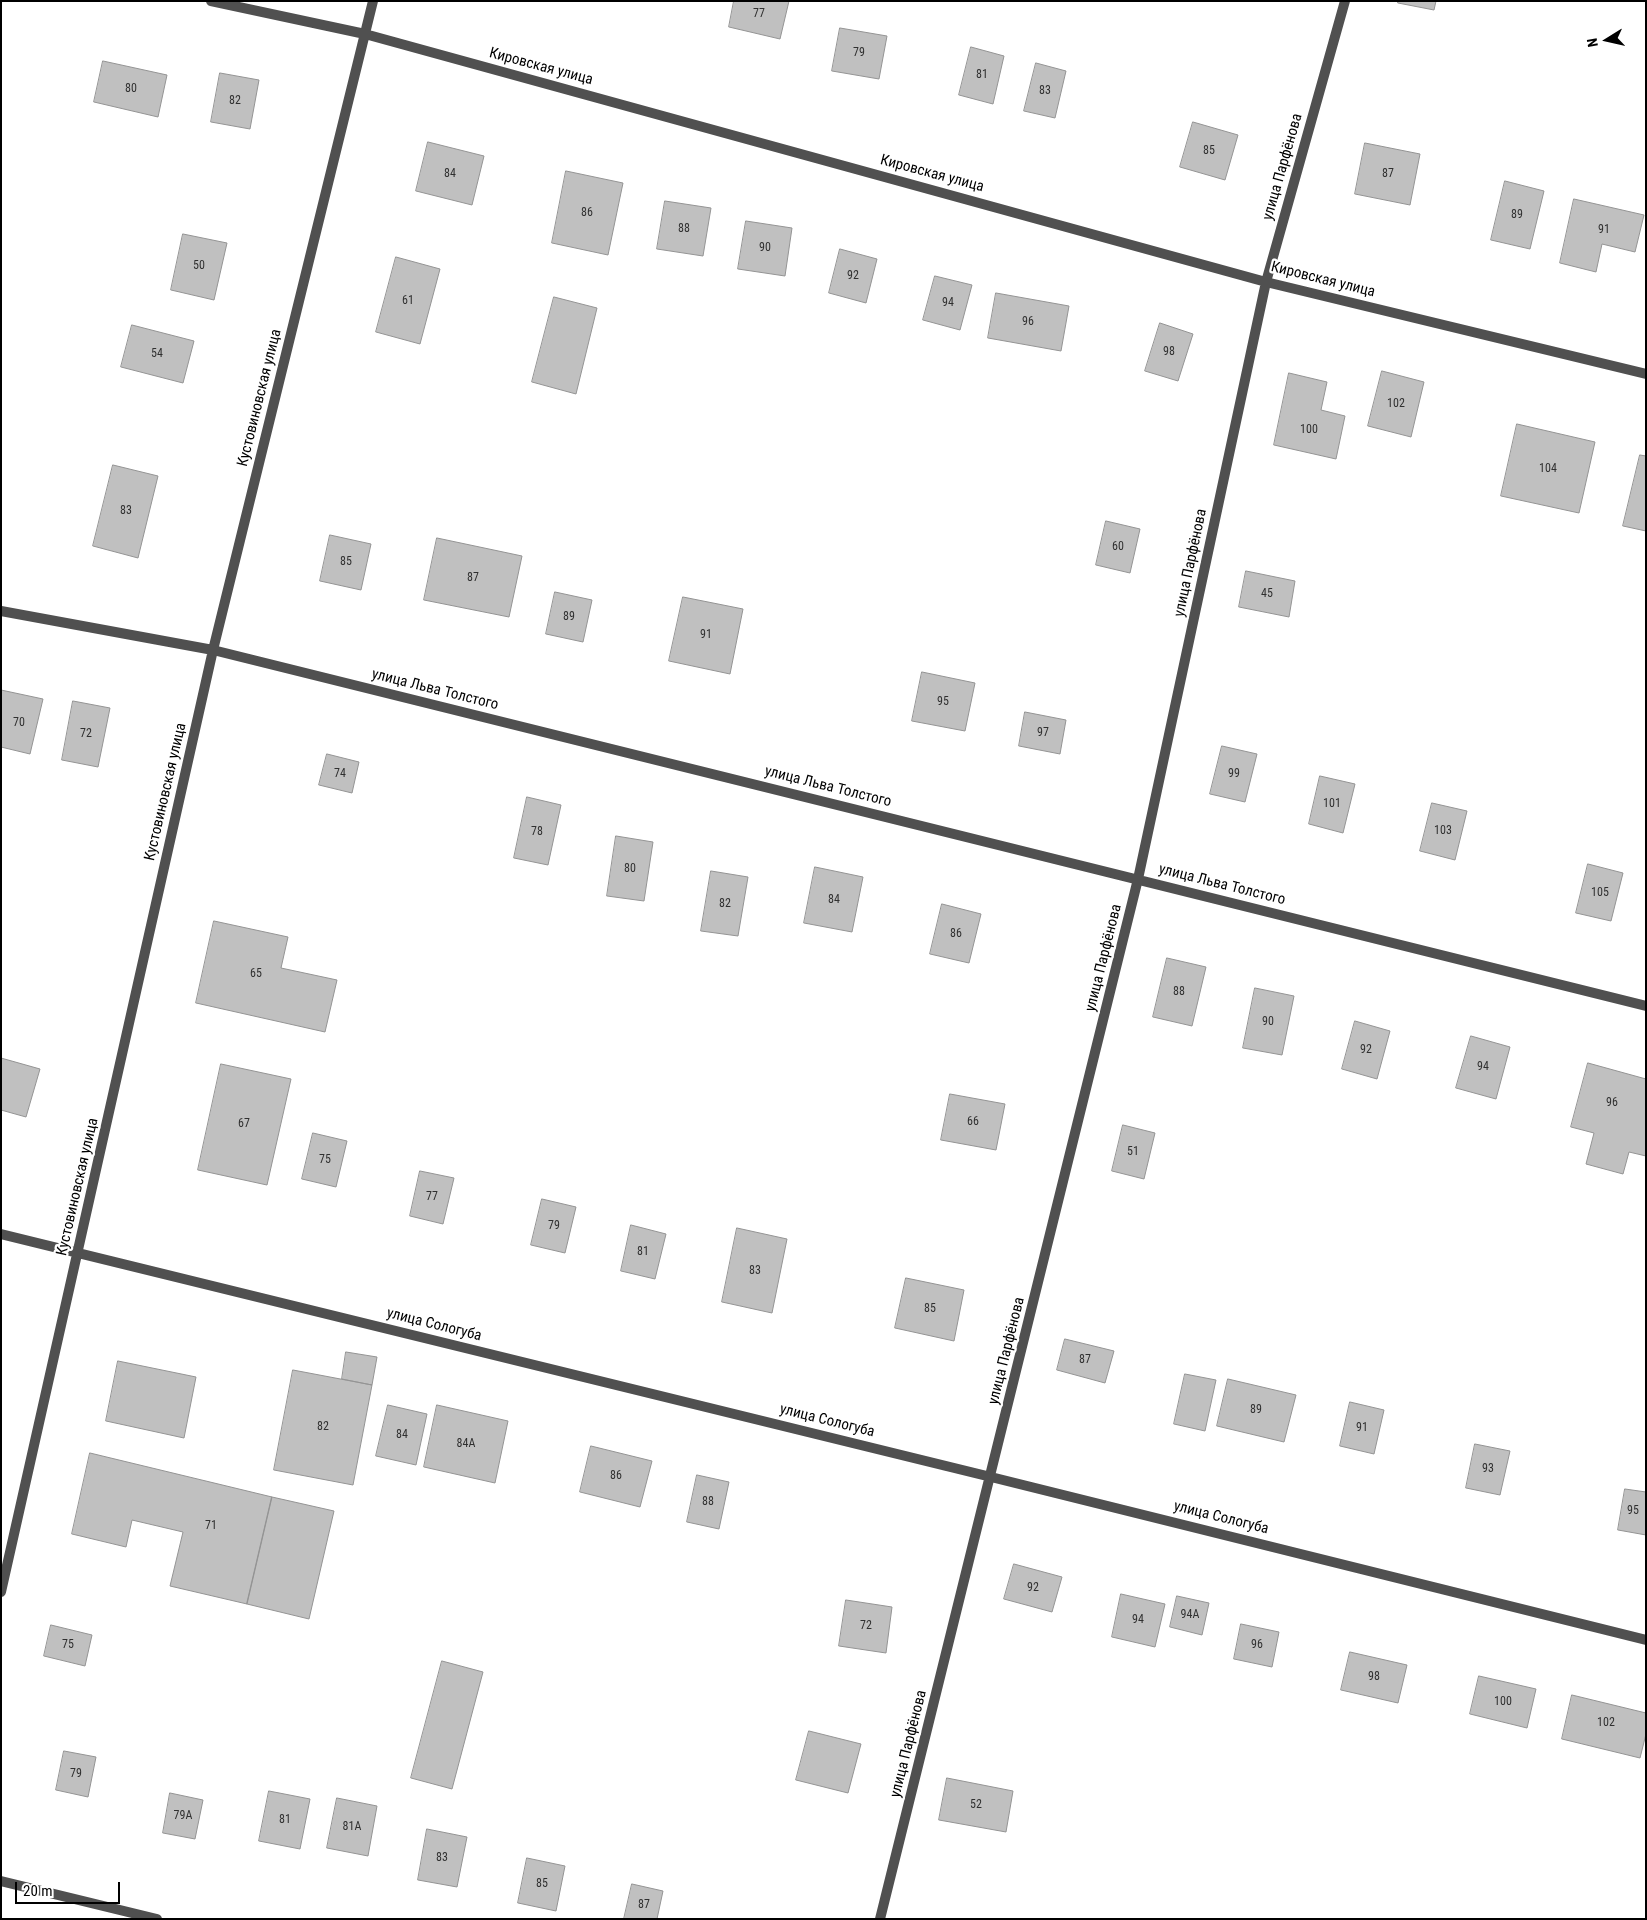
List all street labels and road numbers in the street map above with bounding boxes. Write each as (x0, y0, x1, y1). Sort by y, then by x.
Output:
street label: Кировская улица (487, 45, 595, 89)
street label: улица Парфёнова (1259, 112, 1307, 222)
street label: Кировская улица (878, 152, 986, 196)
street label: Кировская улица (1269, 258, 1377, 302)
street label: Кустовиновская улица (234, 327, 286, 469)
street label: улица Парфёнова (1171, 507, 1211, 619)
street label: улица Льва Толстого (370, 666, 500, 714)
street label: Кустовиновская улица (141, 721, 191, 863)
street label: улица Льва Толстого (763, 763, 893, 811)
street label: улица Льва Толстого (1157, 861, 1287, 909)
street label: улица Парфёнова (1082, 902, 1126, 1014)
street label: Кустовиновская улица (53, 1116, 103, 1258)
street label: улица Парфёнова (985, 1295, 1029, 1407)
street label: улица Сологуба (385, 1305, 483, 1345)
street label: улица Сологуба (778, 1401, 876, 1441)
street label: улица Сологуба (1172, 1498, 1270, 1538)
street label: улица Парфёнова (887, 1688, 931, 1800)

